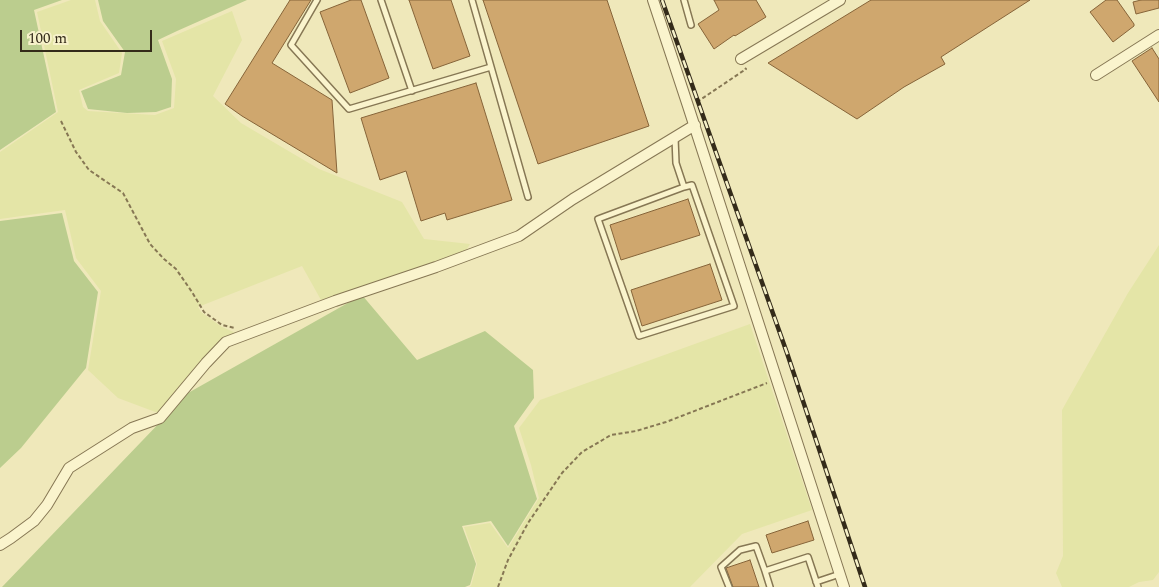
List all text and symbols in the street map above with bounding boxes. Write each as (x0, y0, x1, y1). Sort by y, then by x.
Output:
scale bar (22, 20, 155, 52)
text: 100 m (28, 27, 67, 50)

